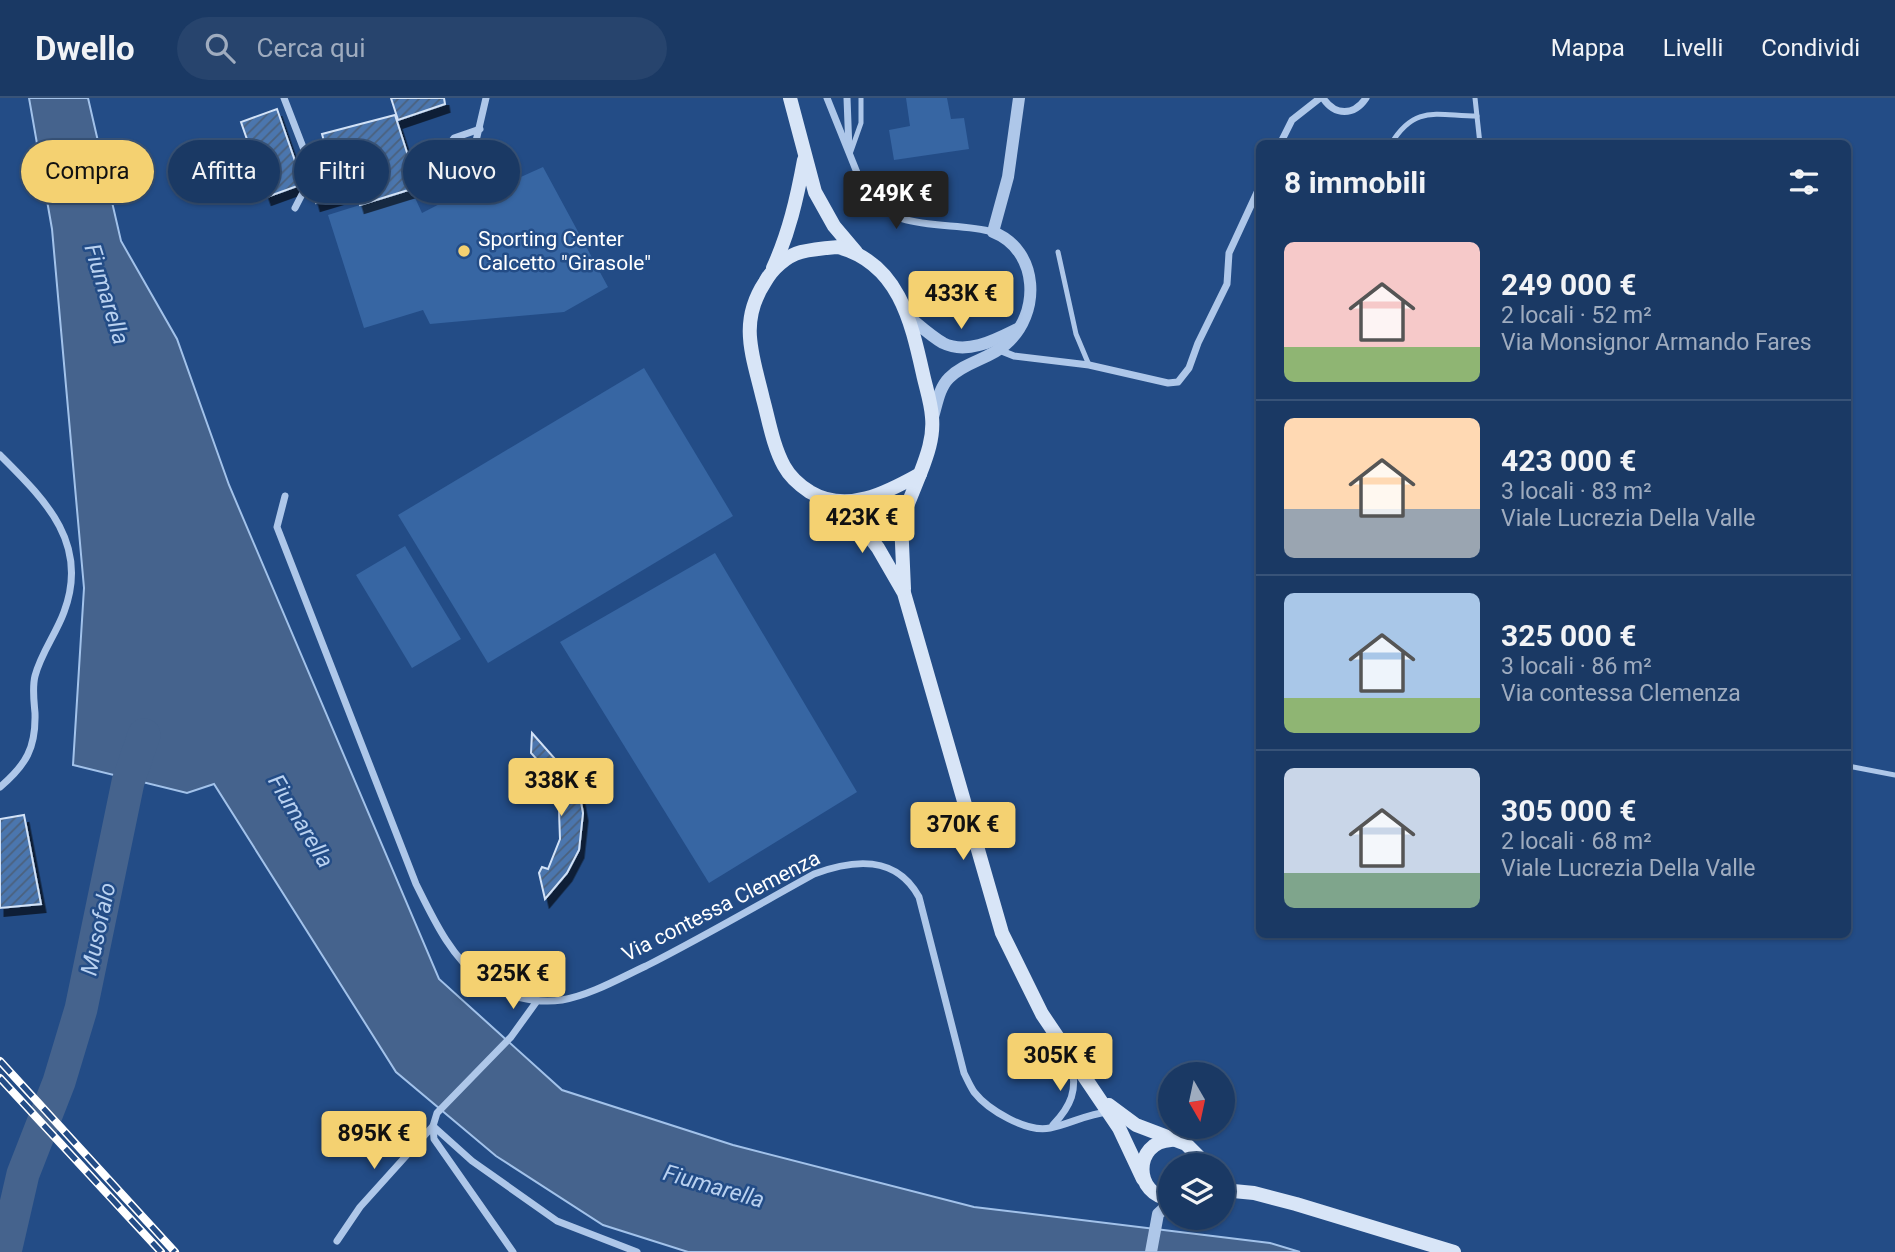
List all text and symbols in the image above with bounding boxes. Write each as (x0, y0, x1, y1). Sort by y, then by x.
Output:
search box (177, 17, 667, 80)
text: Dwello (35, 29, 135, 68)
icon: search (201, 29, 239, 67)
text: Cerca qui (257, 33, 366, 63)
text: Mappa (1551, 34, 1625, 62)
text: Livelli (1663, 34, 1723, 62)
text: Condividi (1761, 34, 1860, 62)
chip: Compra (21, 140, 154, 203)
chip: Affitta (168, 140, 280, 203)
chip: Filtri (294, 140, 389, 203)
chip: Nuovo (403, 140, 520, 203)
icon: filters (1785, 163, 1823, 201)
text: 8 immobili (1284, 165, 1426, 200)
pin: 249K € (839, 172, 953, 231)
text: 249K € (859, 180, 933, 207)
place label: Sporting Center Calcetto "Girasole" (478, 227, 651, 275)
water label: Fiumarella (78, 241, 135, 348)
marker: Sporting Center Calcetto "Girasole" (456, 243, 472, 259)
text: 249 000 € (1501, 267, 1636, 302)
icon: home (1340, 270, 1424, 354)
pin: 433K € (904, 272, 1018, 331)
text: 433K € (924, 280, 998, 307)
text: 2 locali · 52 m² (1501, 302, 1652, 329)
text: Via Monsignor Armando Fares (1501, 329, 1812, 356)
text: 423 000 € (1501, 443, 1636, 478)
icon: home (1340, 446, 1424, 530)
text: 3 locali · 83 m² (1501, 478, 1652, 505)
pin: 423K € (805, 496, 919, 555)
text: 423K € (825, 504, 899, 531)
text: Viale Lucrezia Della Valle (1501, 505, 1756, 532)
text: 325 000 € (1501, 618, 1636, 653)
icon: home (1340, 621, 1424, 705)
text: 3 locali · 86 m² (1501, 653, 1652, 680)
text: Via contessa Clemenza (1501, 680, 1741, 707)
pin: 338K € (504, 758, 618, 818)
text: 338K € (524, 767, 598, 794)
water label: Fiumarella (262, 770, 339, 873)
text: 305 000 € (1501, 793, 1636, 828)
icon: home (1340, 796, 1424, 880)
pin: 370K € (906, 802, 1020, 862)
text: 370K € (926, 811, 1000, 838)
text: 2 locali · 68 m² (1501, 828, 1652, 855)
street label: Via contessa Clemenza (618, 846, 824, 966)
text: Viale Lucrezia Della Valle (1501, 855, 1756, 882)
water label: Musofalo (76, 880, 121, 978)
pin: 325K € (456, 951, 570, 1011)
text: 325K € (476, 960, 550, 987)
pin: 305K € (1003, 1034, 1117, 1093)
text: 305K € (1023, 1042, 1097, 1069)
north arrow (1158, 1062, 1236, 1139)
map controls (1158, 1062, 1235, 1230)
pin: 895K € (317, 1112, 431, 1171)
text: 895K € (337, 1120, 411, 1147)
button: layers (1158, 1153, 1235, 1230)
water label: Fiumarella (660, 1159, 768, 1214)

